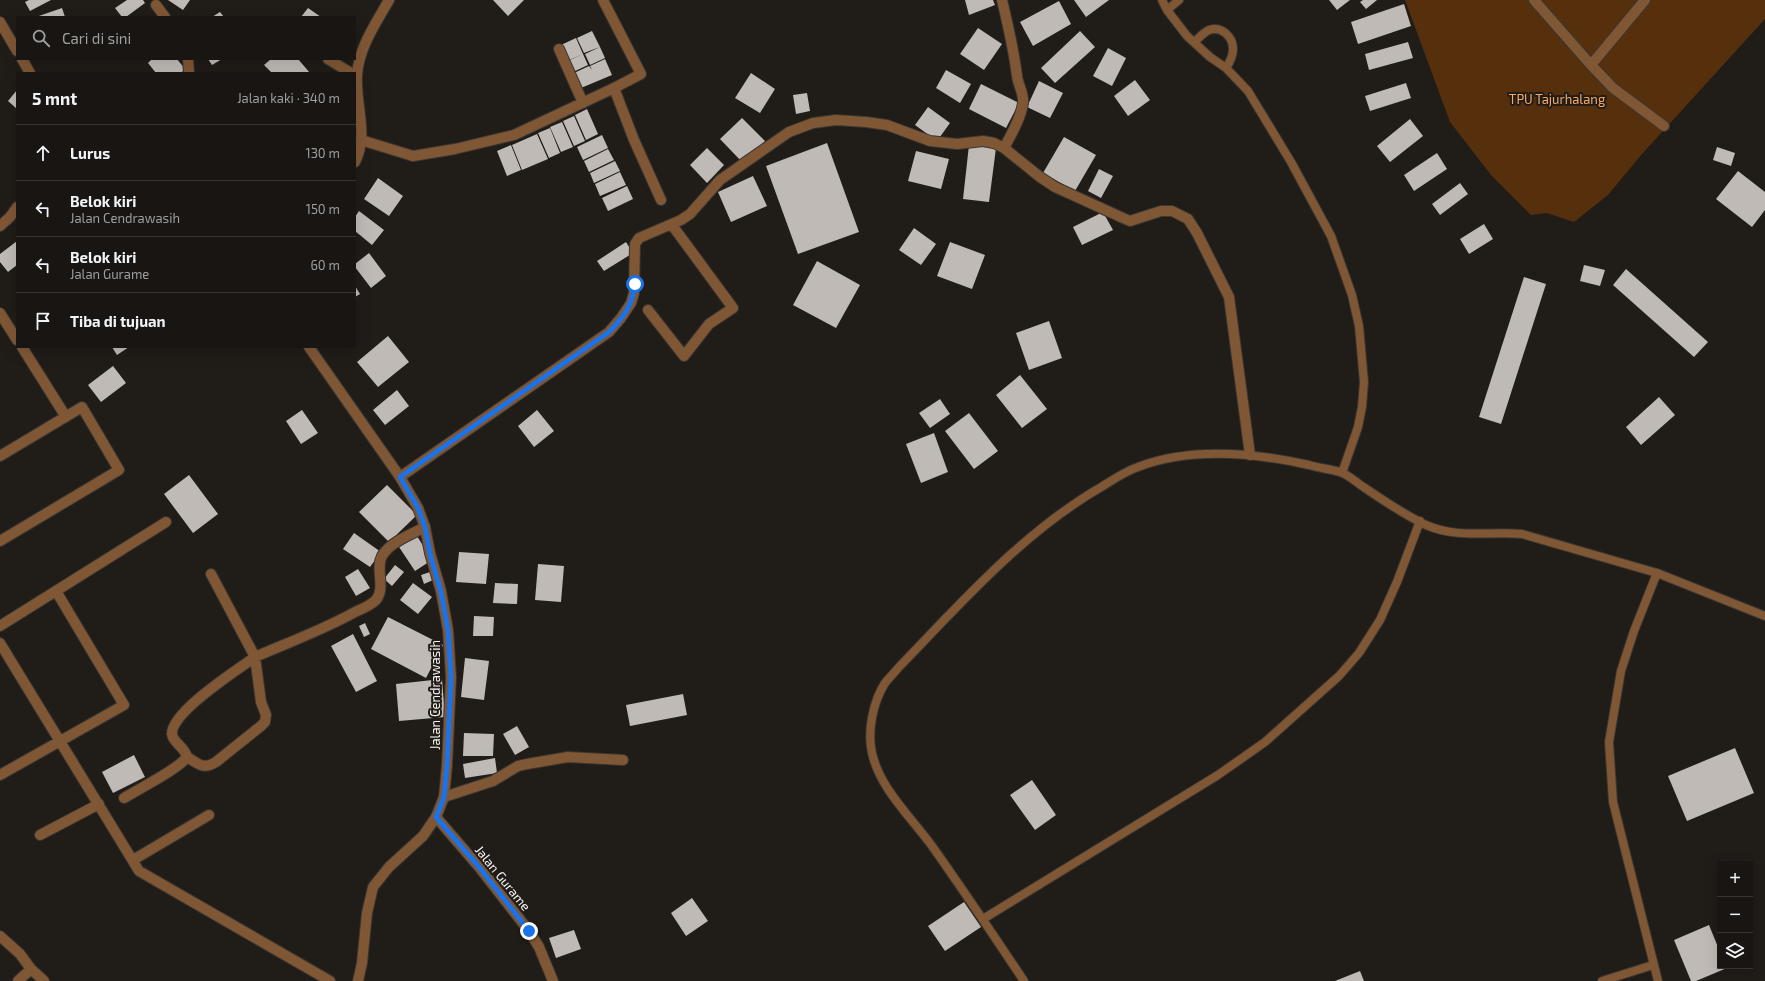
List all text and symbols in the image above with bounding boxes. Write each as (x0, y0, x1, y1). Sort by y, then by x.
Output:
search box (16, 16, 356, 60)
icon: search (30, 27, 52, 49)
text: Cari di sini (62, 29, 131, 47)
text: 5 mnt (32, 88, 77, 108)
text: Jalan kaki · 340 m (237, 90, 340, 106)
park label: TPU Tajurhalang (1509, 91, 1605, 107)
icon: ahead (32, 142, 54, 164)
text: Lurus (70, 144, 110, 162)
text: 130 m (305, 145, 340, 161)
text: Belok kiri (70, 192, 136, 210)
icon: left (32, 198, 54, 220)
text: 150 m (306, 201, 340, 217)
text: Jalan Cendrawasih (70, 210, 180, 226)
text: Belok kiri (70, 248, 136, 266)
icon: left (32, 254, 54, 276)
text: 60 m (310, 257, 340, 273)
text: Jalan Gurame (70, 266, 149, 282)
route start (626, 275, 644, 293)
icon: arrive (32, 310, 54, 332)
text: Tiba di tujuan (70, 312, 166, 330)
street label: Jalan Cendrawasih (427, 640, 443, 750)
street label: Jalan Gurame (472, 842, 534, 914)
map controls (1717, 861, 1753, 969)
button: + (1717, 861, 1753, 897)
button: − (1717, 897, 1753, 933)
route end (520, 922, 538, 940)
button: layers (1717, 933, 1753, 969)

